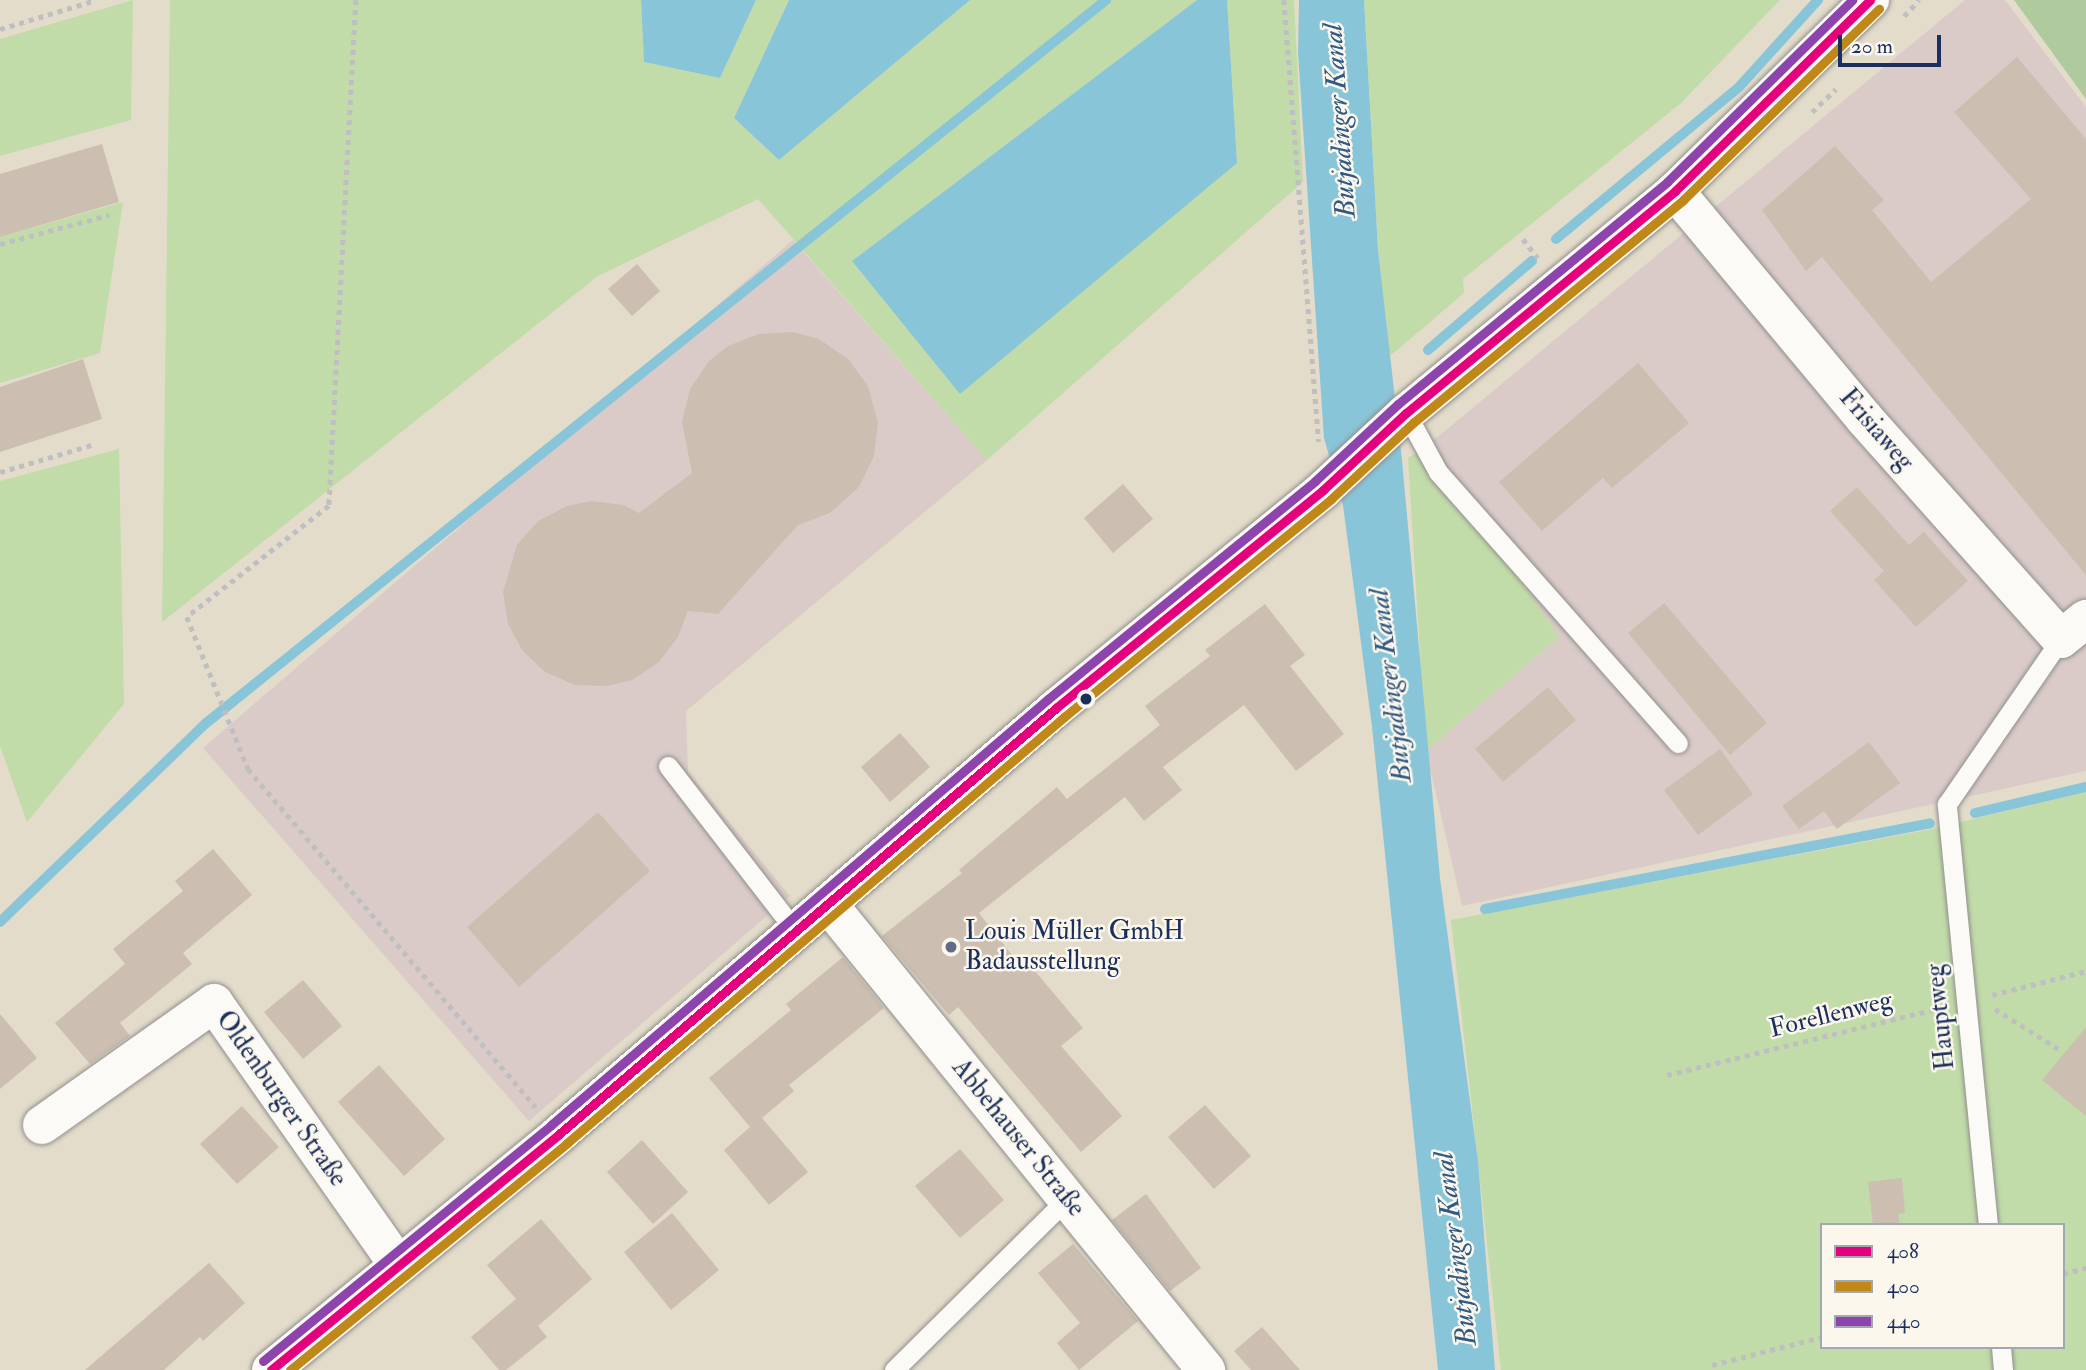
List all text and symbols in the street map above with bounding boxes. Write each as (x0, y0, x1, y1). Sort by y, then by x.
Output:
scale bar (1841, 21, 1944, 65)
water label: Butjadinger Kanal (1316, 23, 1364, 219)
text: 20 m (1851, 33, 1893, 60)
street label: Frisiaweg (1832, 383, 1920, 477)
water label: Butjadinger Kanal (1362, 587, 1420, 785)
unlabelled marker (1079, 692, 1093, 706)
place label: Louis Müller GmbH Badausstellung (965, 916, 1184, 978)
marker: Louis Müller GmbH Badausstellung (943, 939, 959, 955)
street label: Hauptweg (1920, 962, 1962, 1072)
street label: Forellenweg (1766, 985, 1896, 1045)
street label: Oldenburger Straße (209, 1005, 353, 1193)
street label: Abbehauser Straße (945, 1053, 1091, 1223)
water label: Butjadinger Kanal (1427, 1150, 1485, 1348)
legend (1820, 1223, 2065, 1349)
text: 408 (1887, 1238, 1919, 1265)
text: 400 (1887, 1273, 1920, 1300)
text: 440 (1887, 1308, 1920, 1335)

